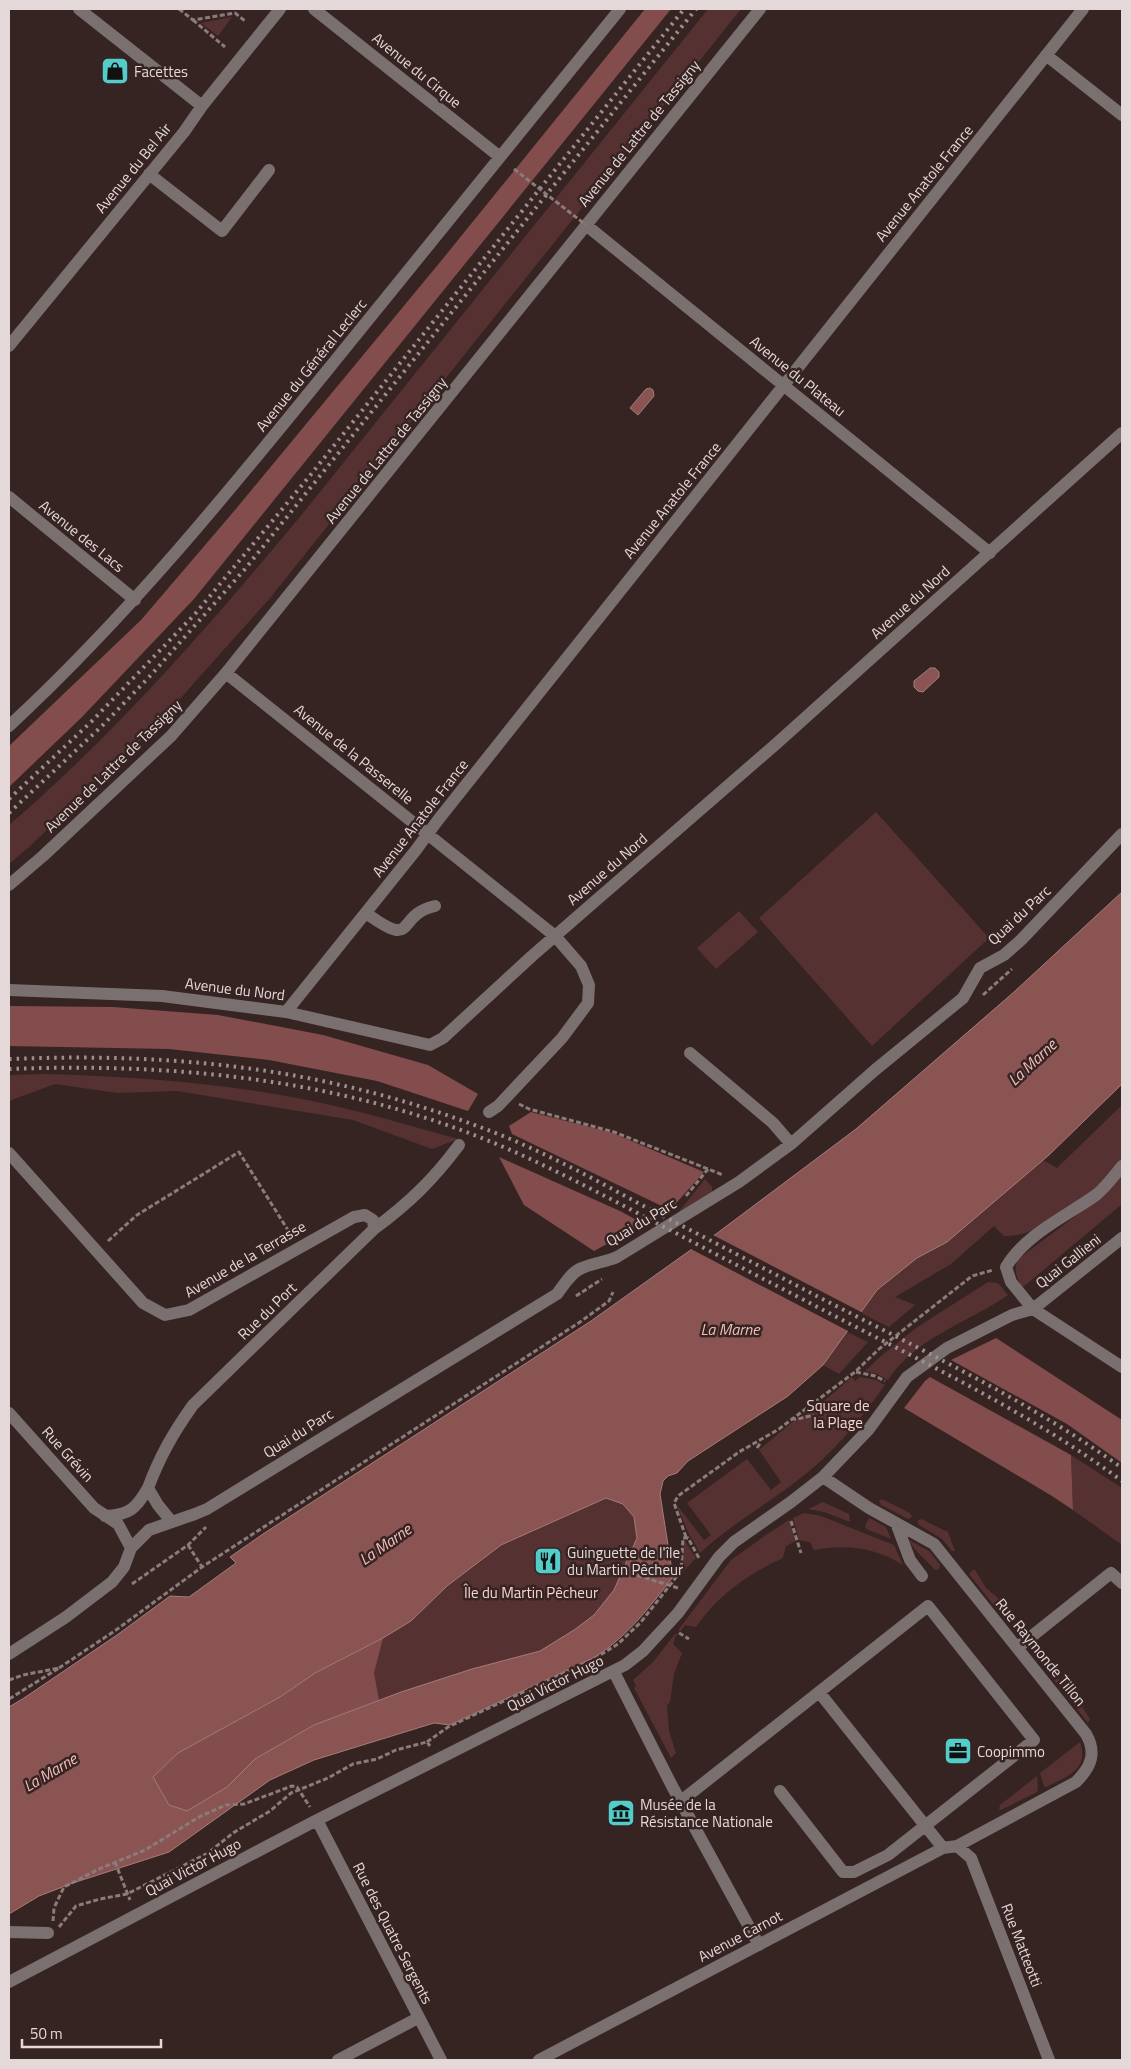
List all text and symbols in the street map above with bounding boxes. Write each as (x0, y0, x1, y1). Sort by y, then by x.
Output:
street label: Avenue du Cirque (367, 27, 467, 113)
street label: Avenue de Lattre de Tassigny (572, 55, 706, 211)
shop icon: Facettes (100, 56, 130, 86)
place label: Facettes (134, 60, 188, 83)
street label: Avenue du Bel Air (89, 118, 177, 218)
street label: Avenue Anatole France (870, 120, 978, 246)
street label: Avenue du Général Leclerc (250, 294, 372, 436)
street label: Avenue du Plateau (745, 330, 851, 422)
street label: Avenue de Lattre de Tassigny (319, 372, 453, 528)
street label: Avenue Anatole France (618, 437, 726, 563)
street label: Avenue des Lacs (34, 494, 130, 578)
street label: Avenue du Nord (865, 560, 955, 644)
street label: Avenue de Lattre de Tassigny (39, 694, 187, 838)
street label: Avenue de la Passerelle (289, 698, 419, 810)
street label: Avenue Anatole France (366, 754, 474, 882)
street label: Avenue du Nord (562, 827, 652, 911)
street label: Quai du Parc (982, 880, 1056, 950)
street label: Avenue du Nord (184, 971, 286, 1007)
water label: La Marne (1002, 1032, 1063, 1091)
street label: Quai du Parc (601, 1192, 681, 1252)
street label: Avenue de la Terrasse (180, 1215, 310, 1303)
street label: Quai Gallieni (1030, 1228, 1106, 1294)
street label: Rue du Port (232, 1276, 302, 1345)
water label: La Marne (700, 1317, 761, 1341)
park label: Square de la Plage (807, 1394, 869, 1434)
street label: Quai du Parc (258, 1402, 338, 1464)
street label: Rue Grévin (37, 1421, 99, 1487)
water label: La Marne (354, 1516, 417, 1571)
place label: Guinguette de l'île du Martin Pêcheur (567, 1541, 683, 1581)
restaurant icon: Guinguette de l'île du Martin Pêcheur (533, 1546, 563, 1576)
park label: Île du Martin Pêcheur (463, 1581, 598, 1604)
street label: Rue Raymonde Tillon (990, 1593, 1092, 1711)
street label: Quai Victor Hugo (503, 1649, 607, 1717)
office icon: Coopimmo (943, 1736, 973, 1766)
place label: Coopimmo (977, 1740, 1045, 1763)
water label: La Marne (18, 1746, 83, 1798)
place label: Musée de la Résistance Nationale (640, 1793, 773, 1833)
museum icon: Musée de la Résistance Nationale (606, 1798, 636, 1828)
street label: Quai Victor Hugo (141, 1832, 245, 1902)
street label: Rue des Quatre Sergents (347, 1858, 439, 2008)
street label: Rue Matteotti (996, 1900, 1048, 1990)
street label: Avenue Carnot (694, 1904, 787, 1968)
scale bar (22, 2016, 161, 2048)
text: 50 m (30, 2022, 63, 2045)

